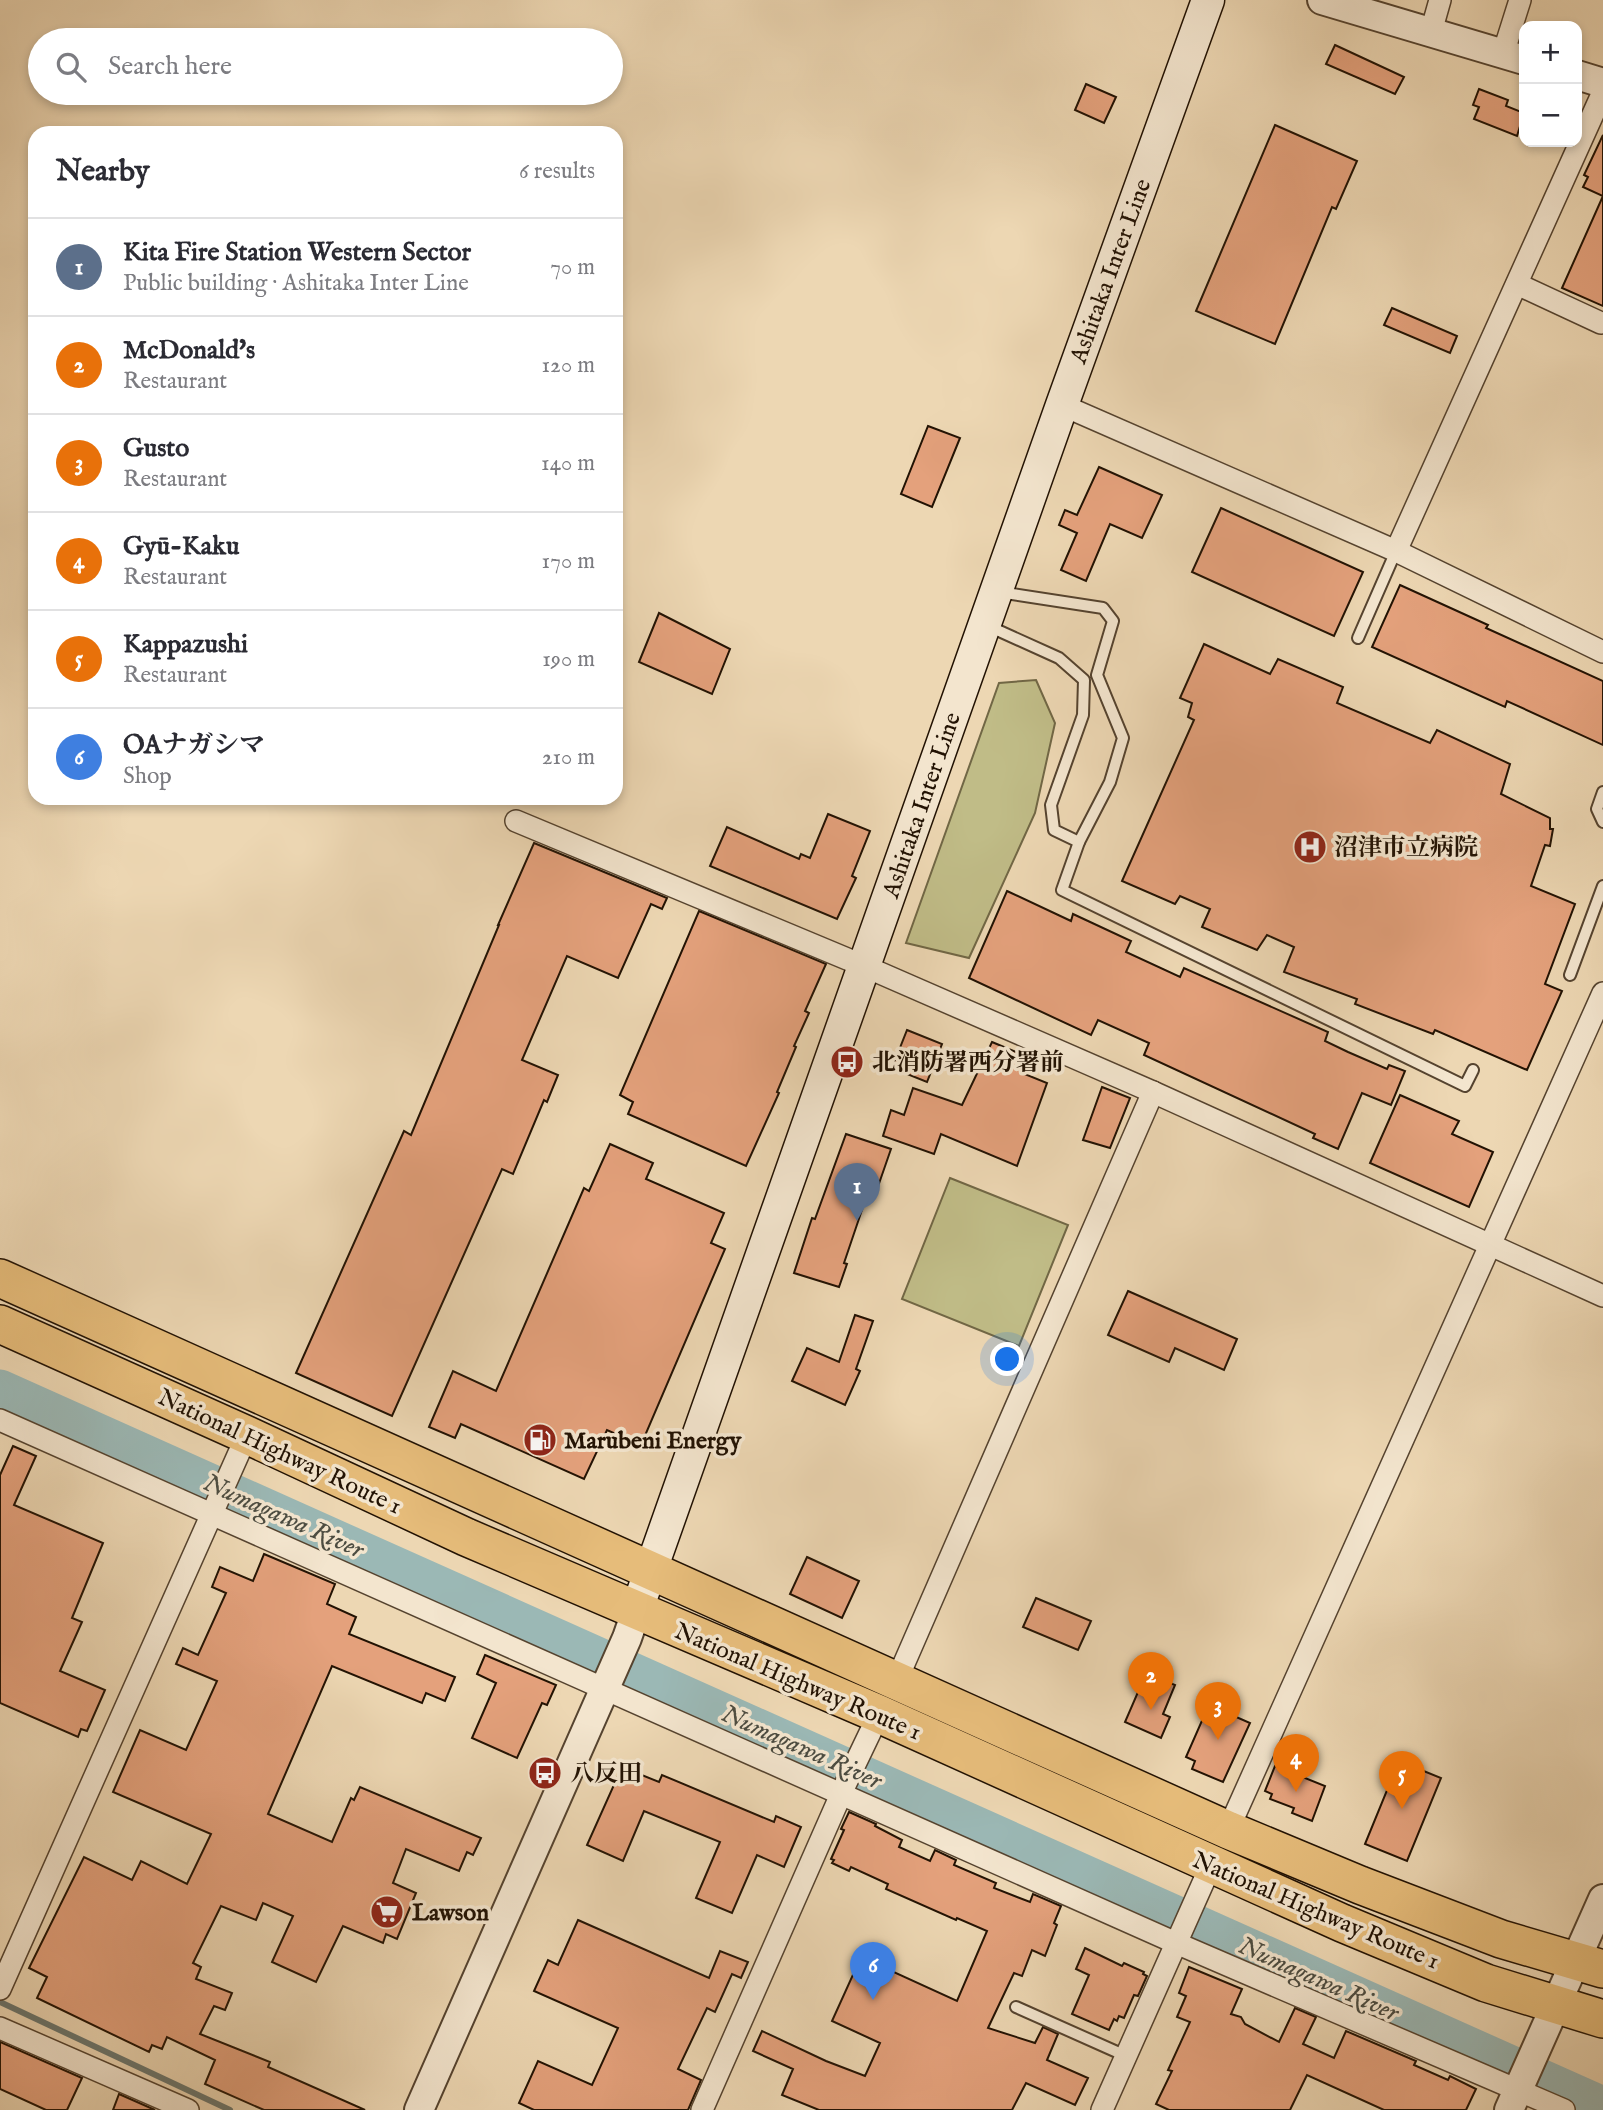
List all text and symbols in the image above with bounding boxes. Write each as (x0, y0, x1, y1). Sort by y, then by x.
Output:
map controls (1519, 21, 1582, 147)
button: + (1519, 21, 1582, 84)
search box (28, 28, 623, 105)
icon: search (52, 48, 90, 86)
text: Search here (108, 50, 232, 83)
button: − (1519, 84, 1582, 147)
text: Nearby (56, 153, 149, 191)
text: 6 results (519, 157, 595, 186)
street label: Ashitaka Inter Line (1063, 175, 1159, 369)
text: Kita Fire Station Western Sector (123, 236, 471, 269)
text: 1 (75, 253, 83, 282)
text: 70 m (550, 253, 595, 282)
text: Public building · Ashitaka Inter Line (123, 269, 469, 298)
text: McDonald's (123, 334, 255, 367)
text: 2 (74, 351, 84, 380)
text: 120 m (542, 351, 595, 380)
text: Restaurant (123, 367, 227, 396)
text: Gusto (123, 432, 189, 465)
text: 3 (75, 449, 83, 478)
text: 140 m (541, 449, 595, 478)
text: Restaurant (123, 465, 227, 494)
text: Gyū-Kaku (123, 530, 239, 563)
text: 4 (73, 547, 85, 576)
text: 170 m (542, 547, 595, 576)
text: Restaurant (123, 563, 227, 592)
text: Kappazushi (123, 628, 248, 661)
text: 5 (75, 645, 83, 674)
text: 190 m (542, 645, 595, 674)
text: Restaurant (123, 661, 227, 690)
street label: Ashitaka Inter Line (876, 708, 969, 903)
text: OAナガシマ (123, 729, 265, 762)
text: 6 (74, 743, 84, 772)
text: 210 m (542, 743, 595, 772)
text: Shop (123, 762, 172, 791)
hospital icon: 沼津市立病院 (1291, 828, 1329, 866)
place label: 沼津市立病院 (1334, 833, 1478, 864)
bus stop icon: 北消防署西分署前 (828, 1043, 866, 1081)
place label: 北消防署西分署前 (872, 1048, 1064, 1079)
pin: 1 (834, 1163, 880, 1221)
your location (990, 1342, 1024, 1376)
street label: National Highway Route 1 (153, 1382, 406, 1522)
fuel station icon: Marubeni Energy (521, 1421, 559, 1459)
place label: Marubeni Energy (564, 1426, 743, 1457)
water label: Numagawa River (198, 1466, 370, 1568)
street label: National Highway Route 1 (669, 1616, 925, 1748)
pin: 2 (1128, 1652, 1174, 1710)
pin: 3 (1195, 1682, 1241, 1740)
water label: Numagawa River (716, 1697, 888, 1799)
pin: 4 (1273, 1734, 1319, 1792)
pin: 5 (1379, 1751, 1425, 1809)
bus stop icon: 八反田 (526, 1754, 564, 1792)
place label: 八反田 (570, 1759, 642, 1790)
street label: National Highway Route 1 (1187, 1845, 1443, 1977)
supermarket icon: Lawson (368, 1893, 406, 1931)
place label: Lawson (412, 1898, 489, 1929)
water label: Numagawa River (1233, 1929, 1405, 2031)
pin: 6 (850, 1942, 896, 2000)

